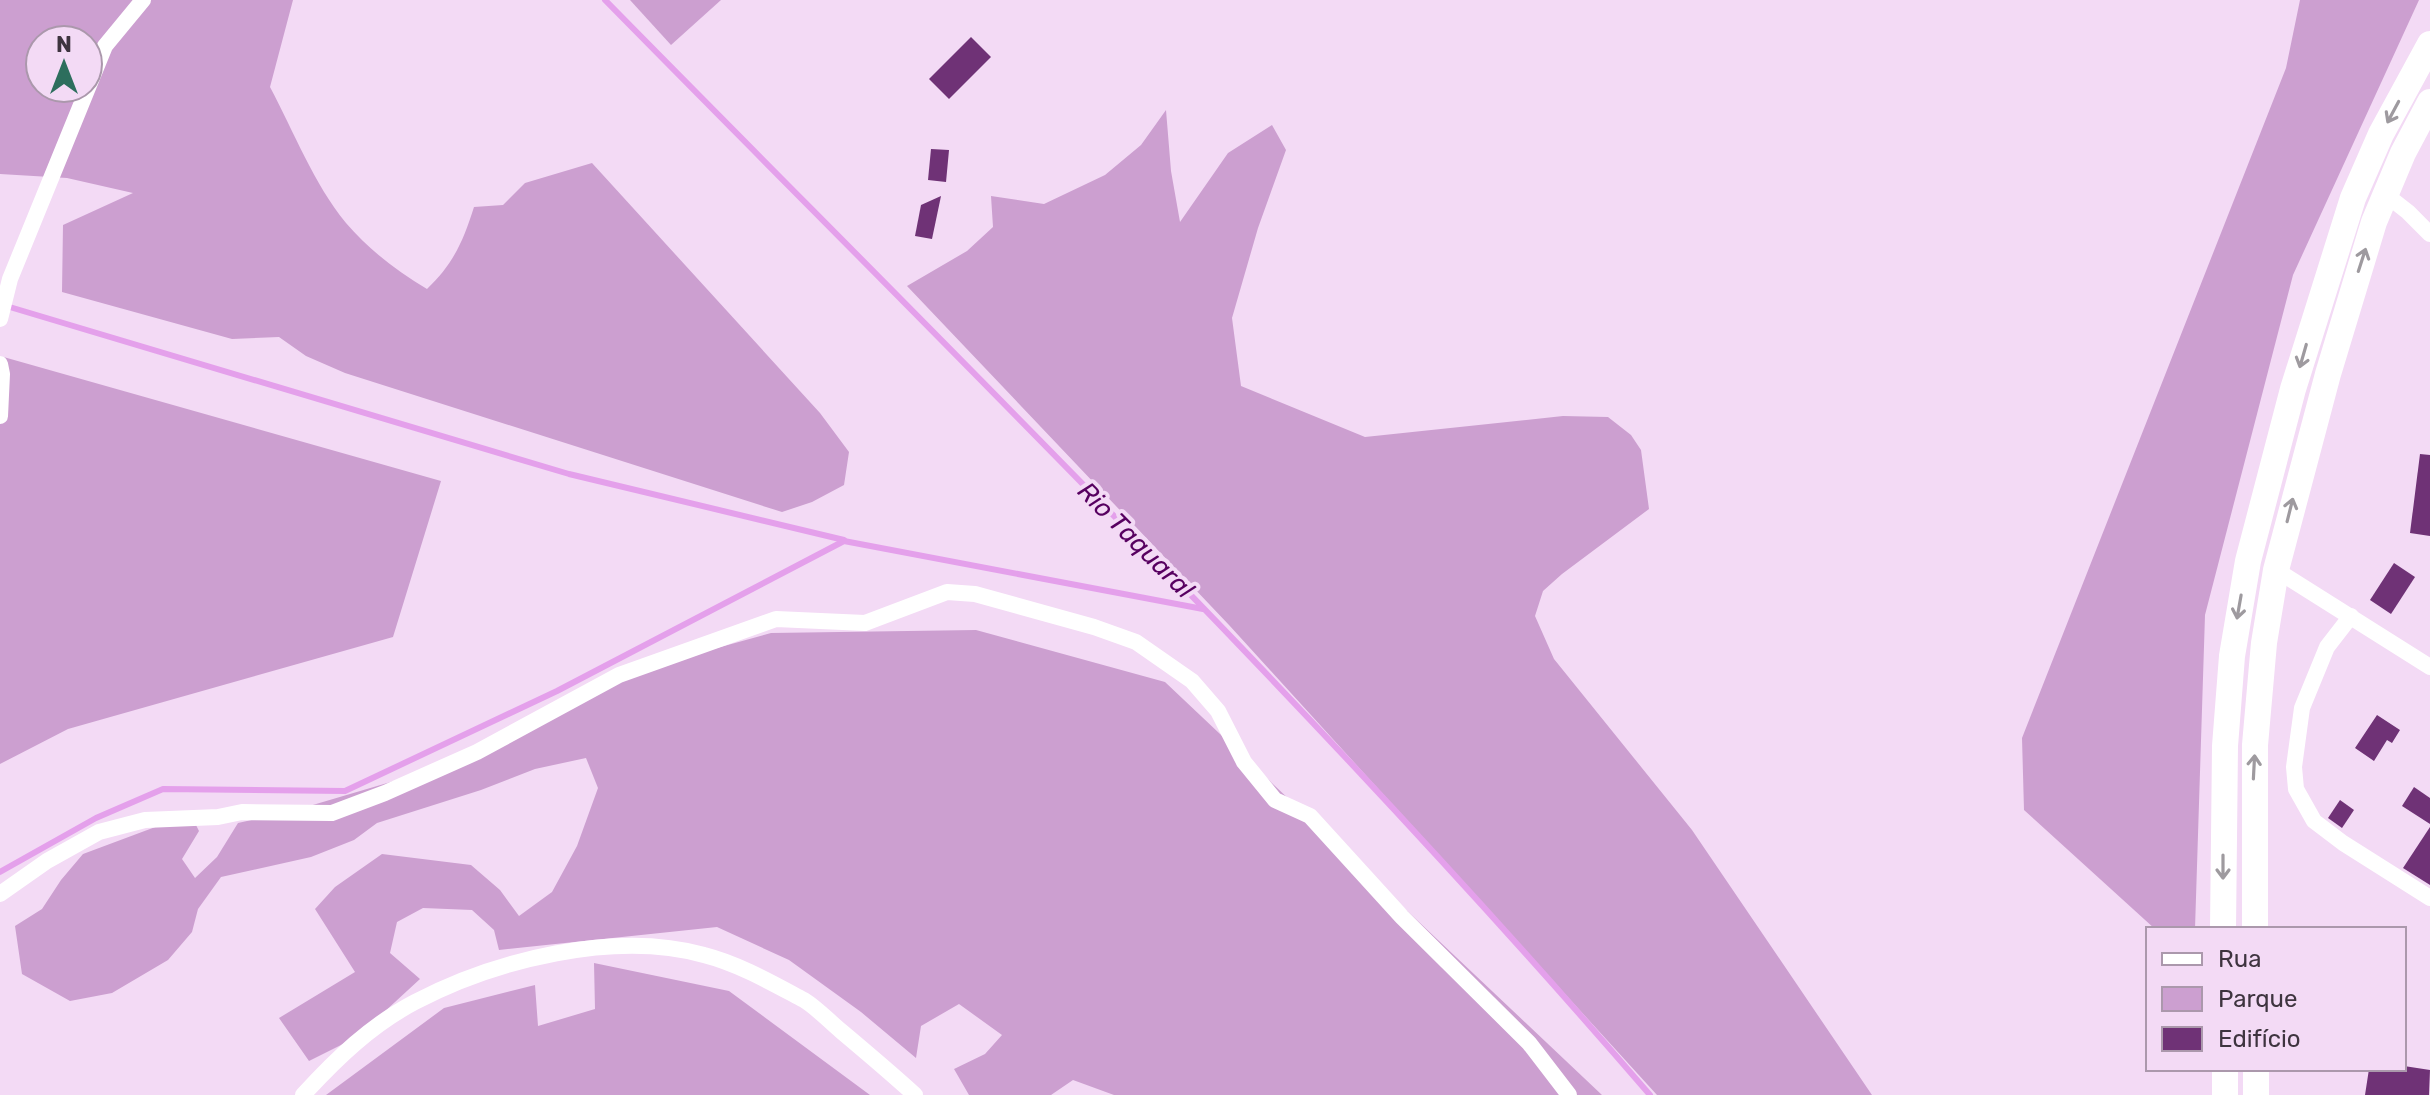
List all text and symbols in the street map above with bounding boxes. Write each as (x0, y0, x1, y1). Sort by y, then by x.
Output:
north arrow (24, 24, 104, 104)
text: N (56, 31, 72, 58)
one-way arrow (2384, 100, 2400, 124)
one-way arrow (2355, 248, 2370, 274)
one-way arrow (2295, 342, 2310, 368)
water label: Rio Taquaral (1071, 476, 1201, 606)
one-way arrow (2284, 498, 2299, 524)
one-way arrow (2231, 594, 2246, 620)
one-way arrow (2247, 754, 2262, 781)
one-way arrow (2215, 853, 2231, 880)
legend (2146, 927, 2406, 1071)
text: Rua (2218, 945, 2261, 973)
text: Parque (2218, 985, 2297, 1013)
text: Edifício (2218, 1025, 2301, 1053)

